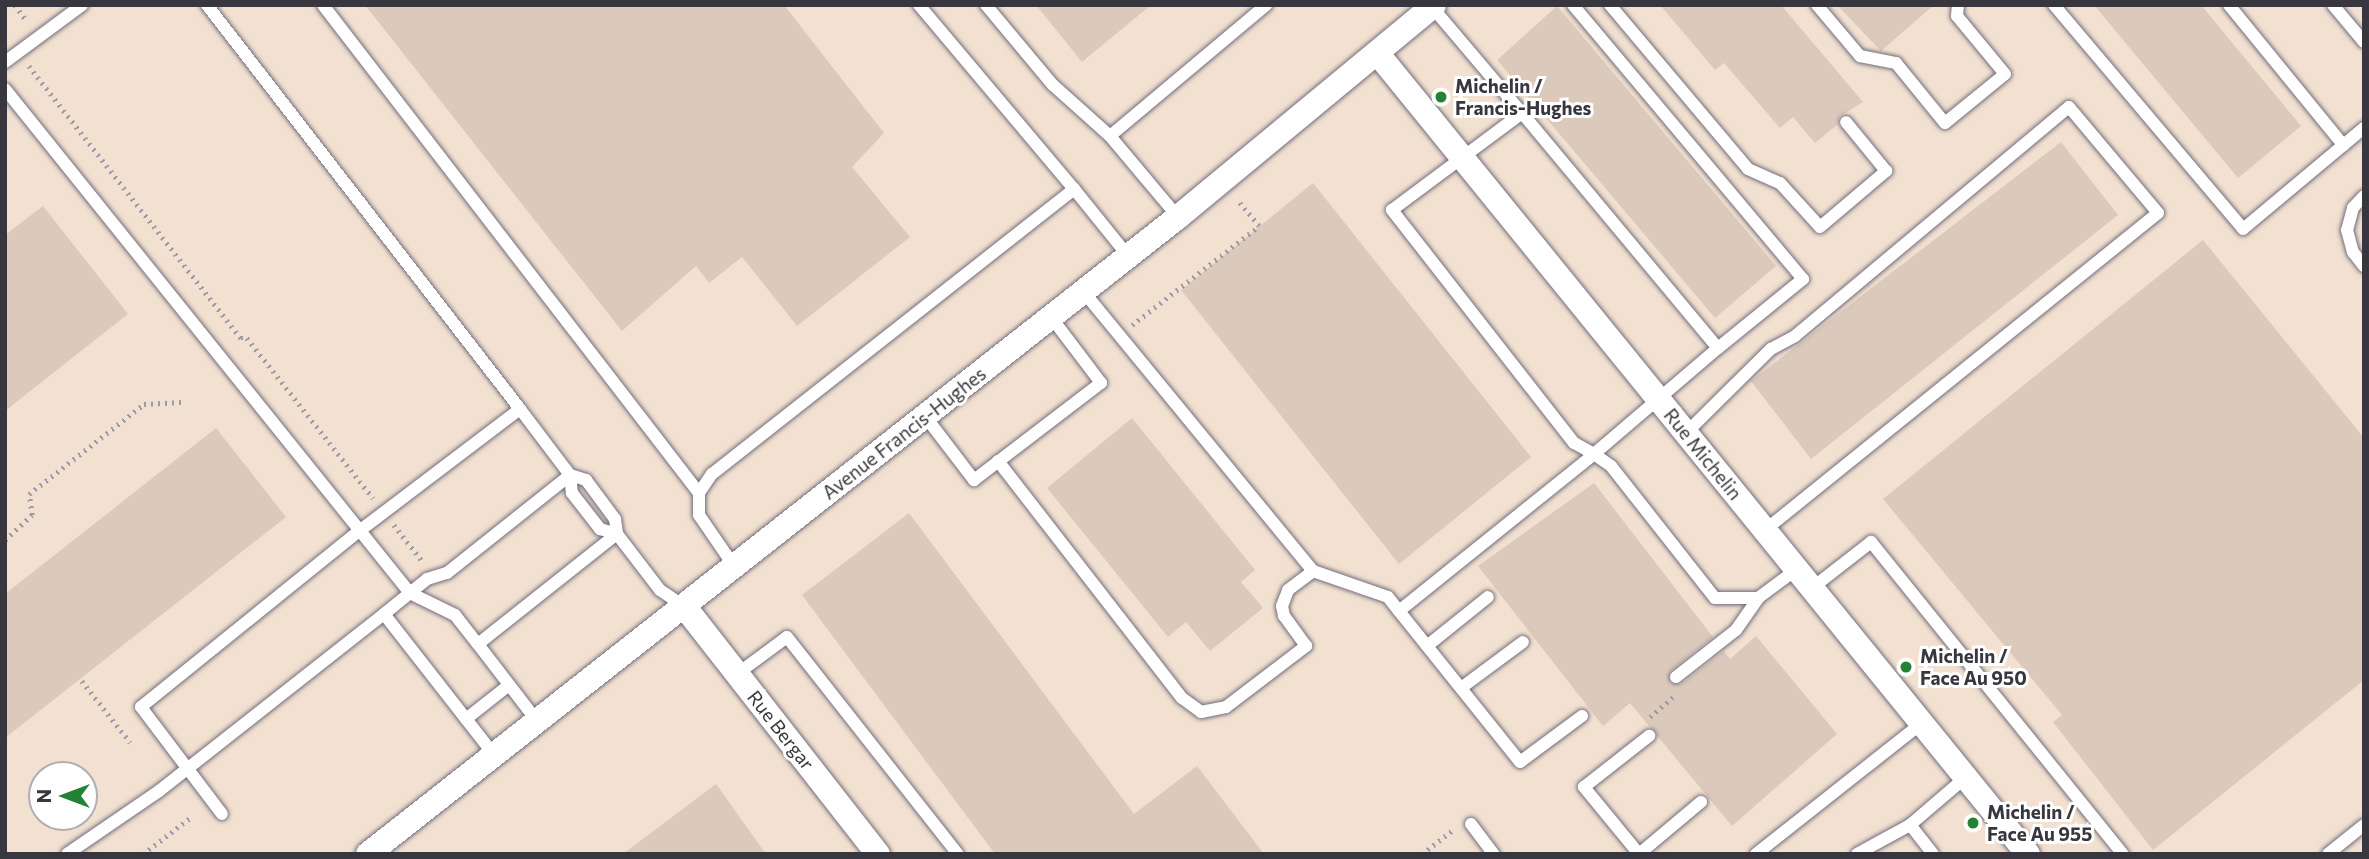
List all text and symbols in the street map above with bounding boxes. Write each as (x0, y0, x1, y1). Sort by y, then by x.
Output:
place label: Michelin / Francis-Hughes (1455, 75, 1591, 119)
marker: Michelin / Francis-Hughes (1433, 89, 1449, 105)
street label: Avenue Francis-Hughes (818, 362, 990, 504)
street label: Rue Michelin (1659, 404, 1747, 504)
place label: Michelin / Face Au 950 (1920, 645, 2027, 689)
marker: Michelin / Face Au 950 (1898, 659, 1914, 675)
street label: Rue Bergar (743, 686, 819, 774)
north arrow (28, 761, 98, 831)
text: N (32, 789, 55, 803)
place label: Michelin / Face Au 955 (1987, 801, 2092, 845)
marker: Michelin / Face Au 955 (1965, 815, 1981, 831)

